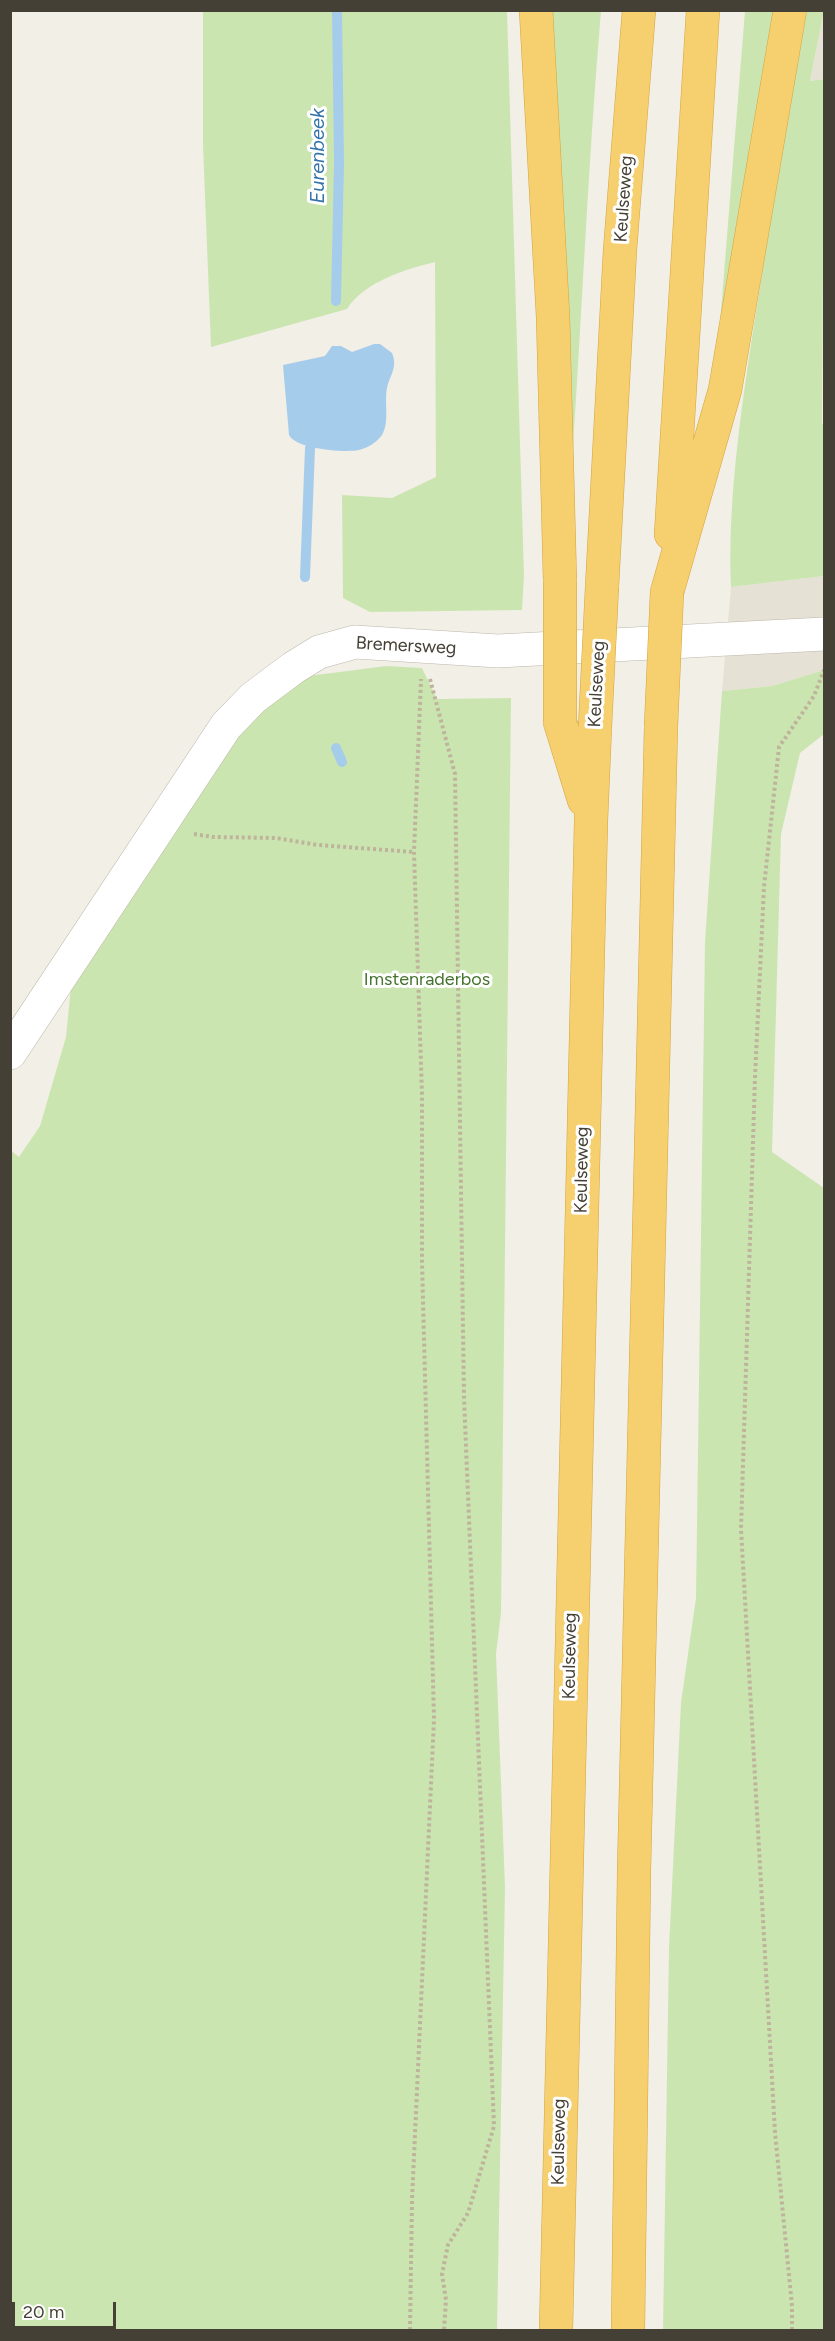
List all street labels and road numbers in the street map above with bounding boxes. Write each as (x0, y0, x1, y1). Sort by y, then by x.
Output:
street label: Keulseweg (610, 155, 638, 243)
street label: Bremersweg (355, 633, 457, 659)
street label: Keulseweg (584, 640, 610, 728)
street label: Keulseweg (570, 1126, 594, 1214)
street label: Keulseweg (558, 1612, 582, 1700)
street label: Keulseweg (547, 2098, 571, 2186)

